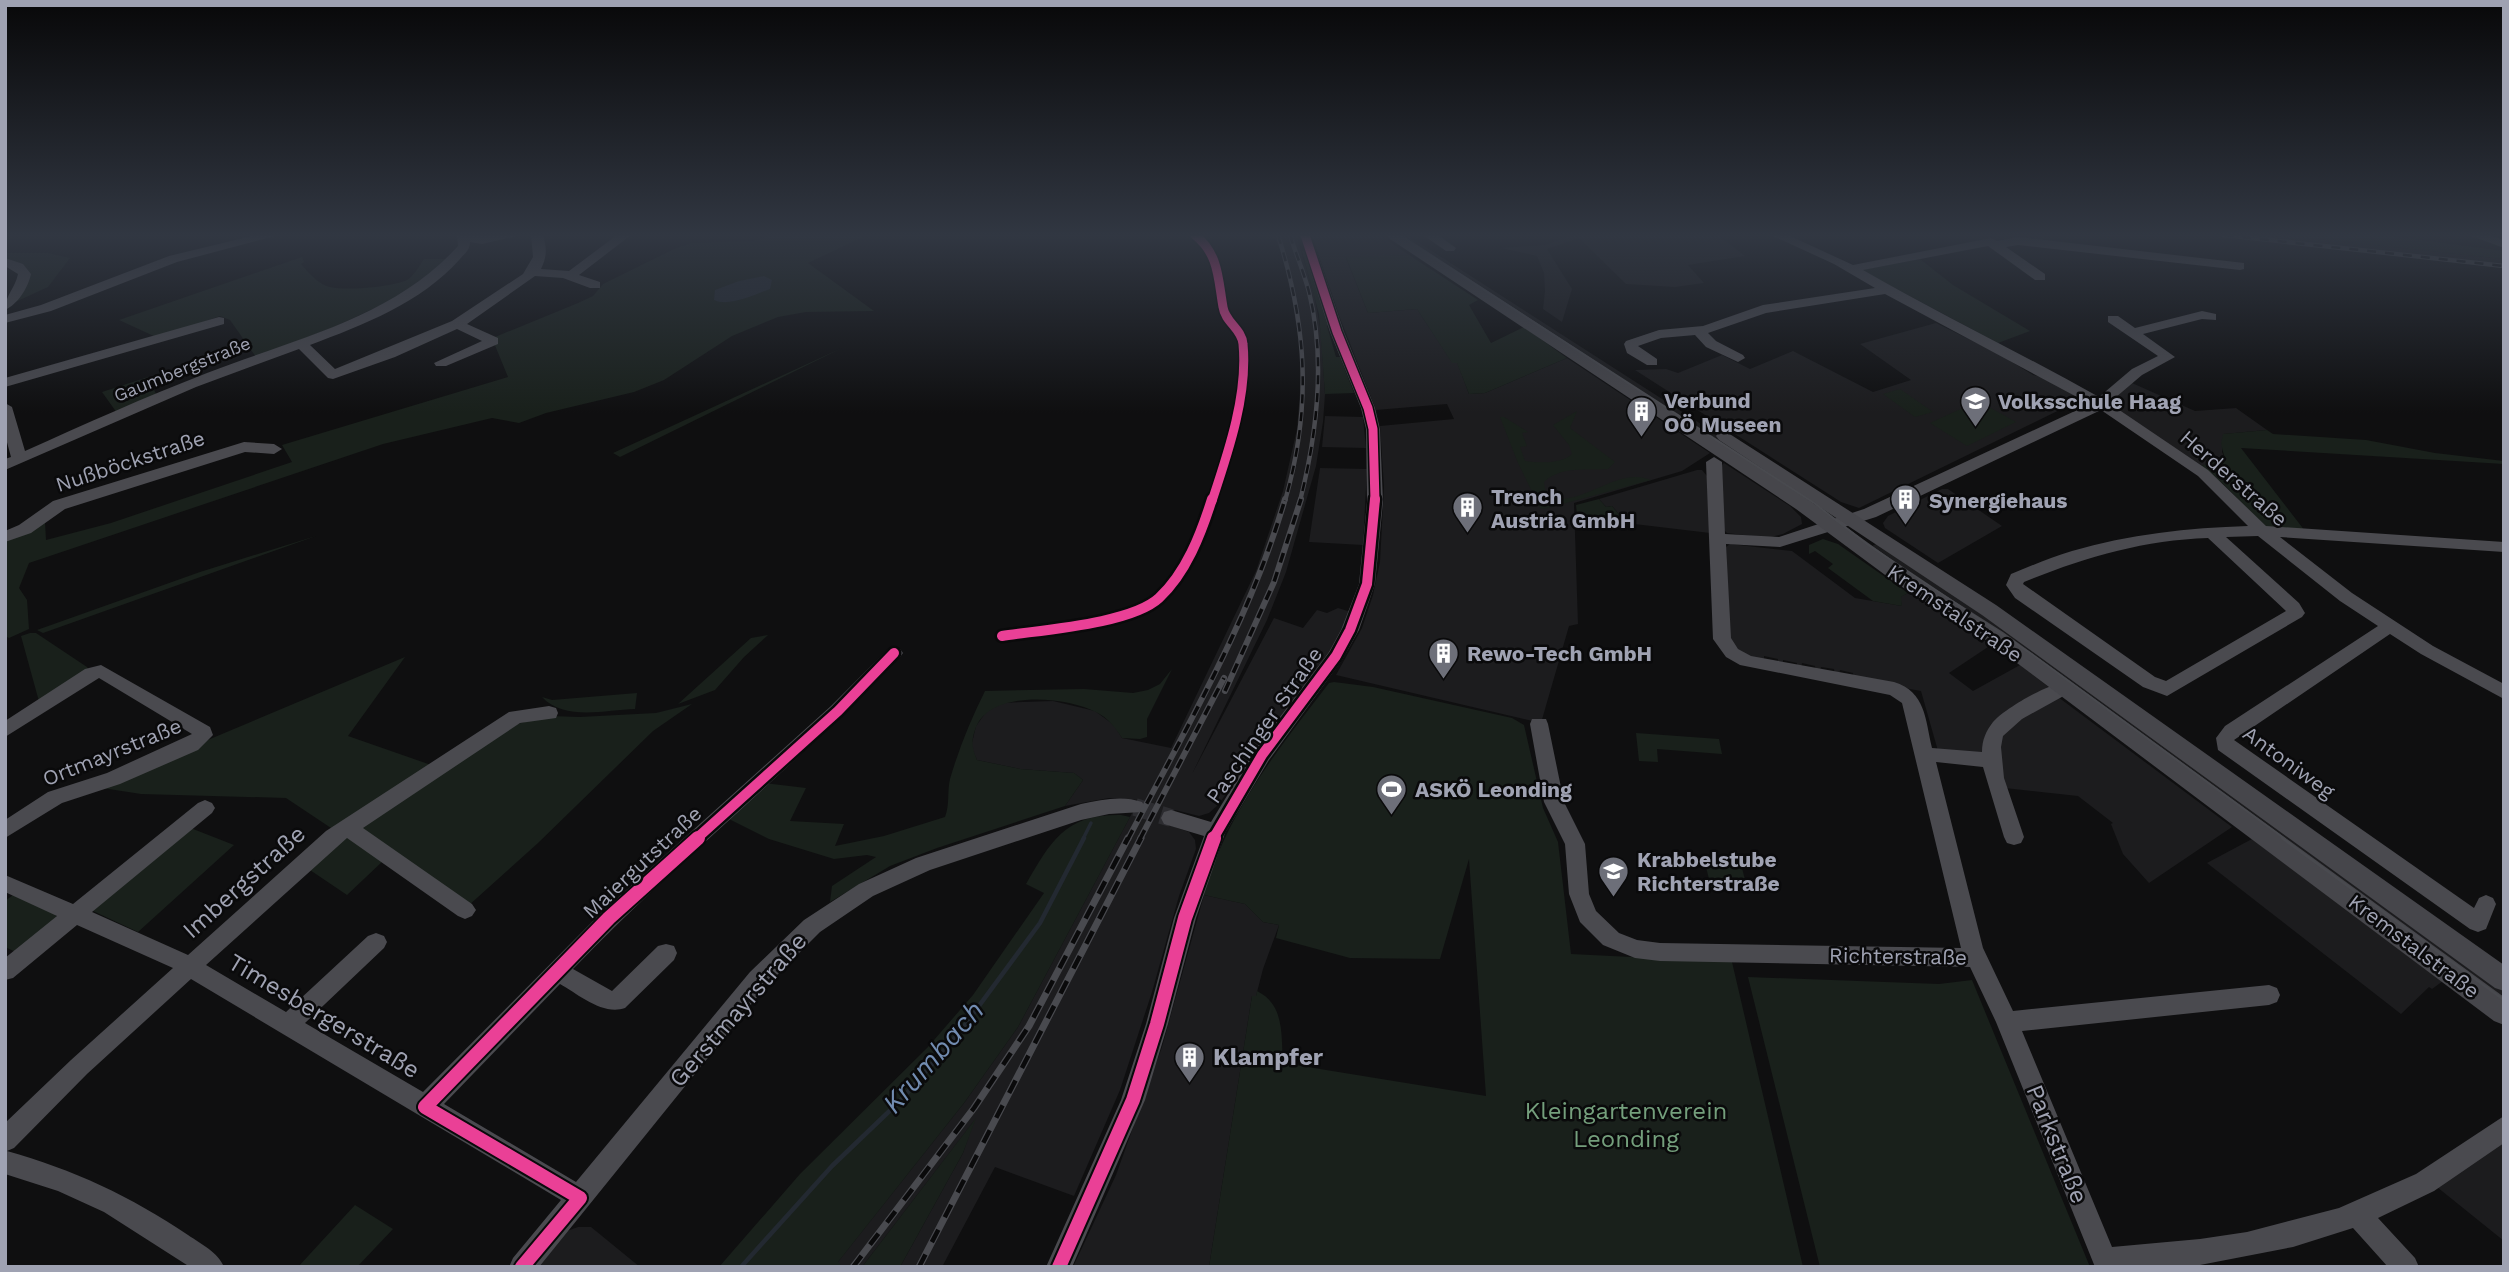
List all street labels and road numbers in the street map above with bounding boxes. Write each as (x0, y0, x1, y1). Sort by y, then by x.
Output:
street label: Gaumbergstraße (111, 332, 253, 406)
street label: Nußböckstraße (52, 425, 208, 497)
street label: Herderstraße (2175, 425, 2293, 531)
street label: Kremstalstraße (1883, 559, 2027, 667)
street label: Paschinger Straße (1201, 642, 1327, 808)
street label: Ortmayrstraße (39, 713, 185, 791)
street label: Antoniweg (2238, 720, 2340, 804)
street label: Maiergutstraße (577, 801, 707, 923)
street label: Imbergstraße (177, 820, 311, 944)
street label: Kremstalstraße (2344, 889, 2484, 1003)
street label: Gerstmayrstraße (663, 927, 813, 1093)
street label: Richterstraße (1829, 942, 1967, 970)
street label: Timesbergerstraße (223, 948, 425, 1084)
street label: Parkstraße (2020, 1080, 2094, 1208)

